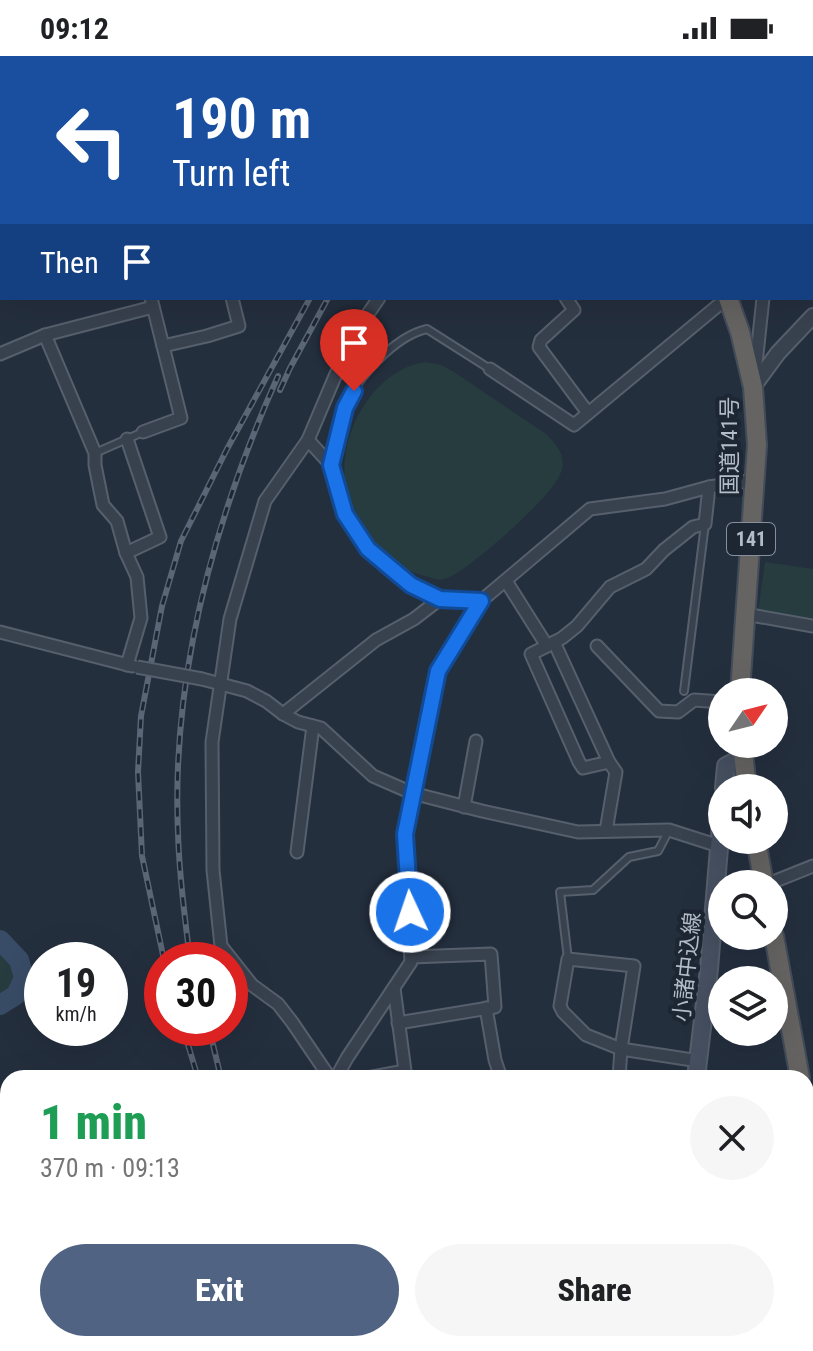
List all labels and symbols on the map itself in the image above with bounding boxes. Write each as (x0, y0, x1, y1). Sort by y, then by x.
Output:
pin (320, 309, 388, 391)
street label: 国道141号 (717, 397, 742, 495)
road number: 141 (727, 523, 775, 555)
north arrow (708, 678, 788, 758)
position arrow (368, 870, 452, 954)
street label: 小諸中込線 (669, 911, 705, 1023)
speed limit sign: 30 (144, 942, 248, 1046)

